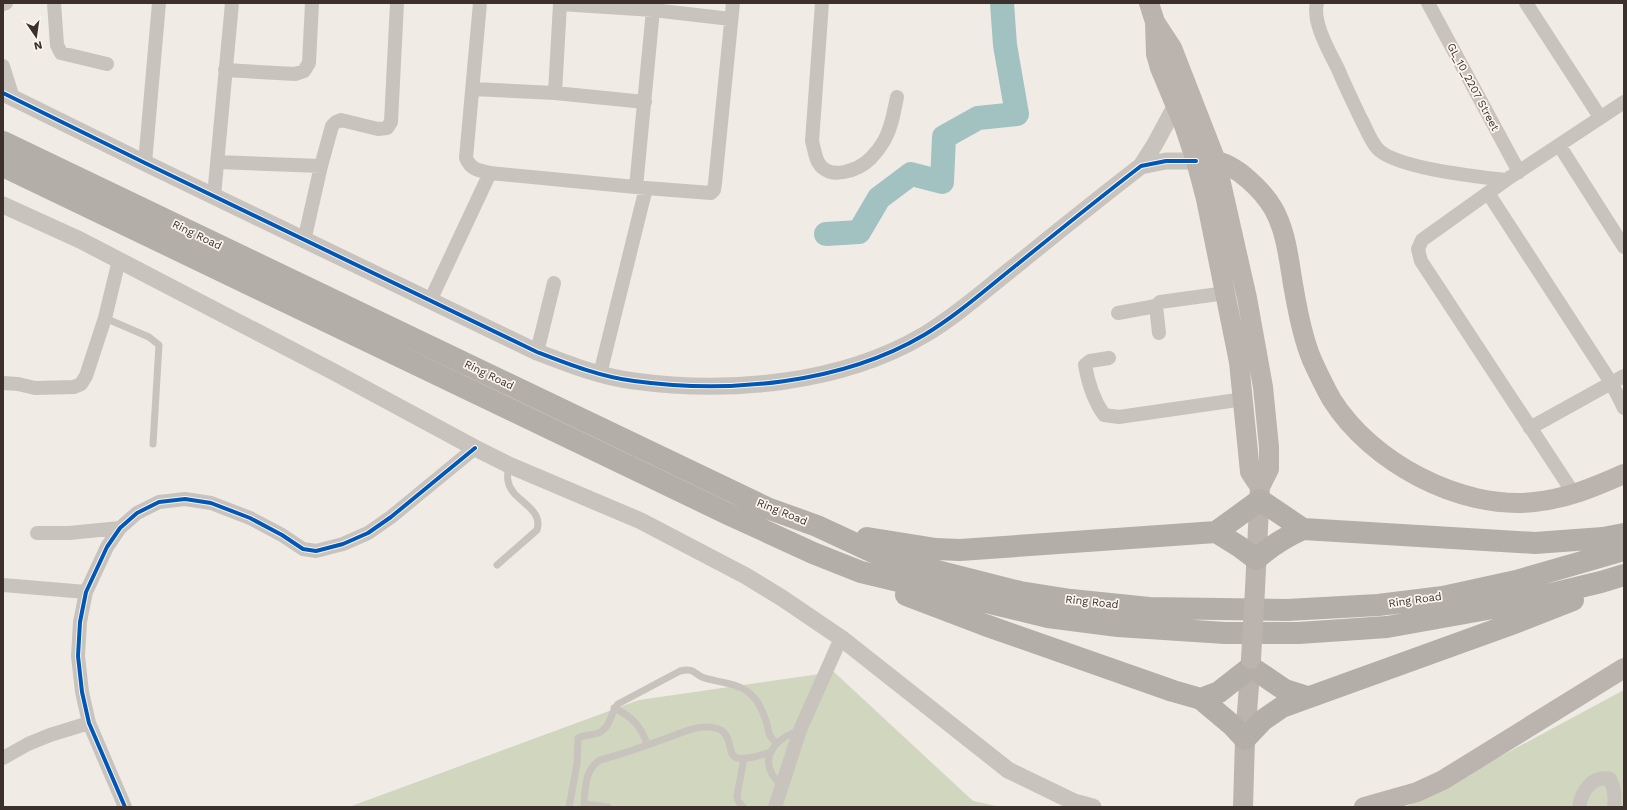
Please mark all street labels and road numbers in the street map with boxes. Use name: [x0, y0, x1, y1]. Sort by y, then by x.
street label: GL_10_2207 Street: [1444, 41, 1502, 134]
street label: Ring Road: [170, 217, 224, 253]
street label: Ring Road: [462, 357, 516, 393]
street label: Ring Road: [755, 496, 809, 528]
street label: Ring Road: [1388, 590, 1442, 610]
street label: Ring Road: [1065, 593, 1119, 611]

